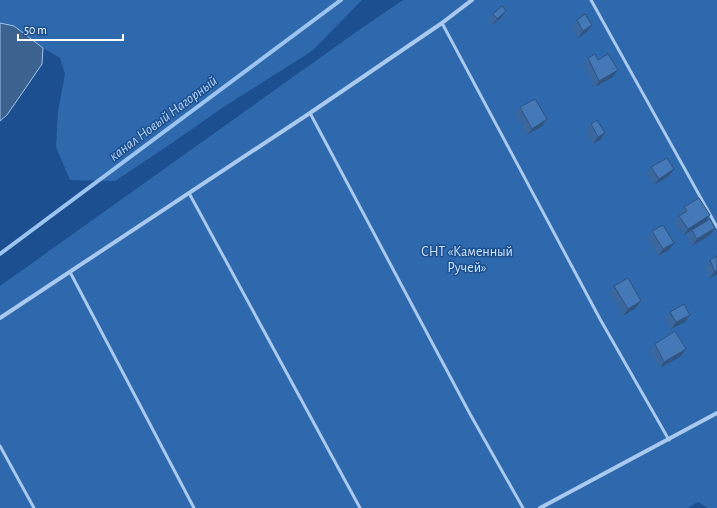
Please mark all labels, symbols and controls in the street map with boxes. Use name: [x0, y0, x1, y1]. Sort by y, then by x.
scale bar: [18, 16, 123, 42]
text: 50 m: [24, 24, 47, 36]
water label: канал Новый Нагорный: [106, 73, 220, 164]
park label: СНТ «Каменный Ручей»: [421, 245, 513, 275]

